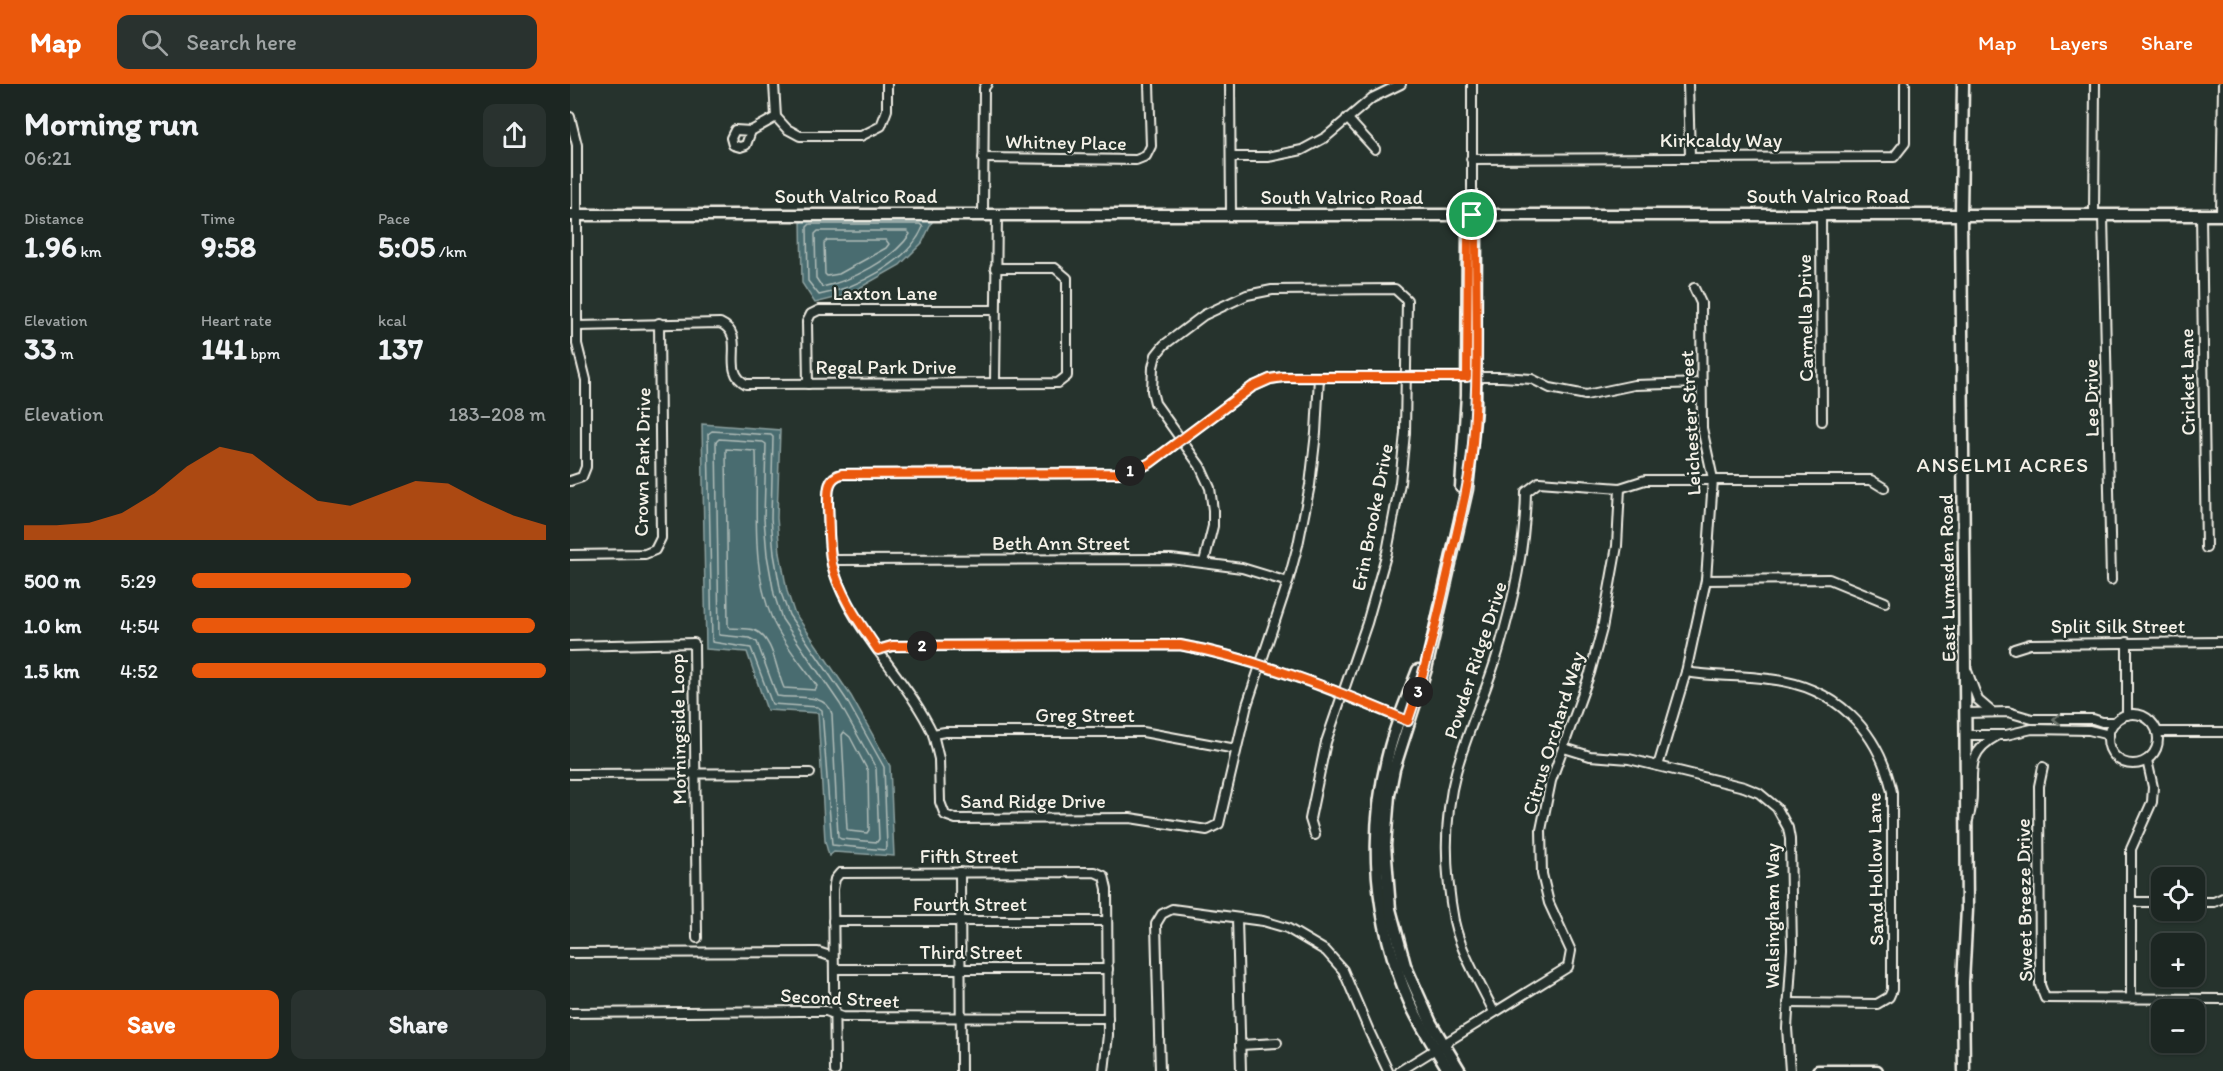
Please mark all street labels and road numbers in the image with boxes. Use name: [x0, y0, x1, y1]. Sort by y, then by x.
street label: Kirkcaldy Way: [1660, 128, 1783, 152]
street label: Whitney Place: [1005, 129, 1127, 155]
street label: South Valrico Road: [775, 184, 938, 208]
street label: South Valrico Road: [1747, 184, 1910, 208]
street label: South Valrico Road: [1261, 185, 1424, 209]
street label: Carmella Drive: [1792, 254, 1818, 382]
street label: Laxton Lane: [832, 281, 938, 305]
street label: Cricket Lane: [2174, 328, 2200, 436]
street label: Leichester Street: [1674, 349, 1706, 496]
street label: Regal Park Drive: [816, 355, 956, 379]
street label: Lee Drive: [2078, 359, 2104, 437]
street label: Crown Park Drive: [629, 387, 655, 537]
street label: Erin Brooke Drive: [1346, 441, 1398, 593]
street label: East Lumsden Road: [1934, 494, 1960, 662]
street label: Beth Ann Street: [992, 531, 1130, 555]
street label: Powder Ridge Drive: [1438, 578, 1512, 742]
street label: Split Silk Street: [2051, 614, 2186, 638]
street label: Citrus Orchard Way: [1517, 648, 1589, 818]
street label: Morningside Loop: [665, 653, 691, 805]
street label: Greg Street: [1035, 703, 1135, 727]
street label: Sand Ridge Drive: [960, 789, 1106, 813]
street label: Sand Hollow Lane: [1862, 792, 1888, 946]
street label: Sweet Breeze Drive: [2011, 818, 2037, 982]
street label: Walsingham Way: [1760, 842, 1784, 989]
street label: Fifth Street: [920, 844, 1018, 868]
street label: Fourth Street: [913, 892, 1027, 916]
street label: Third Street: [920, 940, 1022, 964]
street label: Second Street: [780, 983, 900, 1013]

